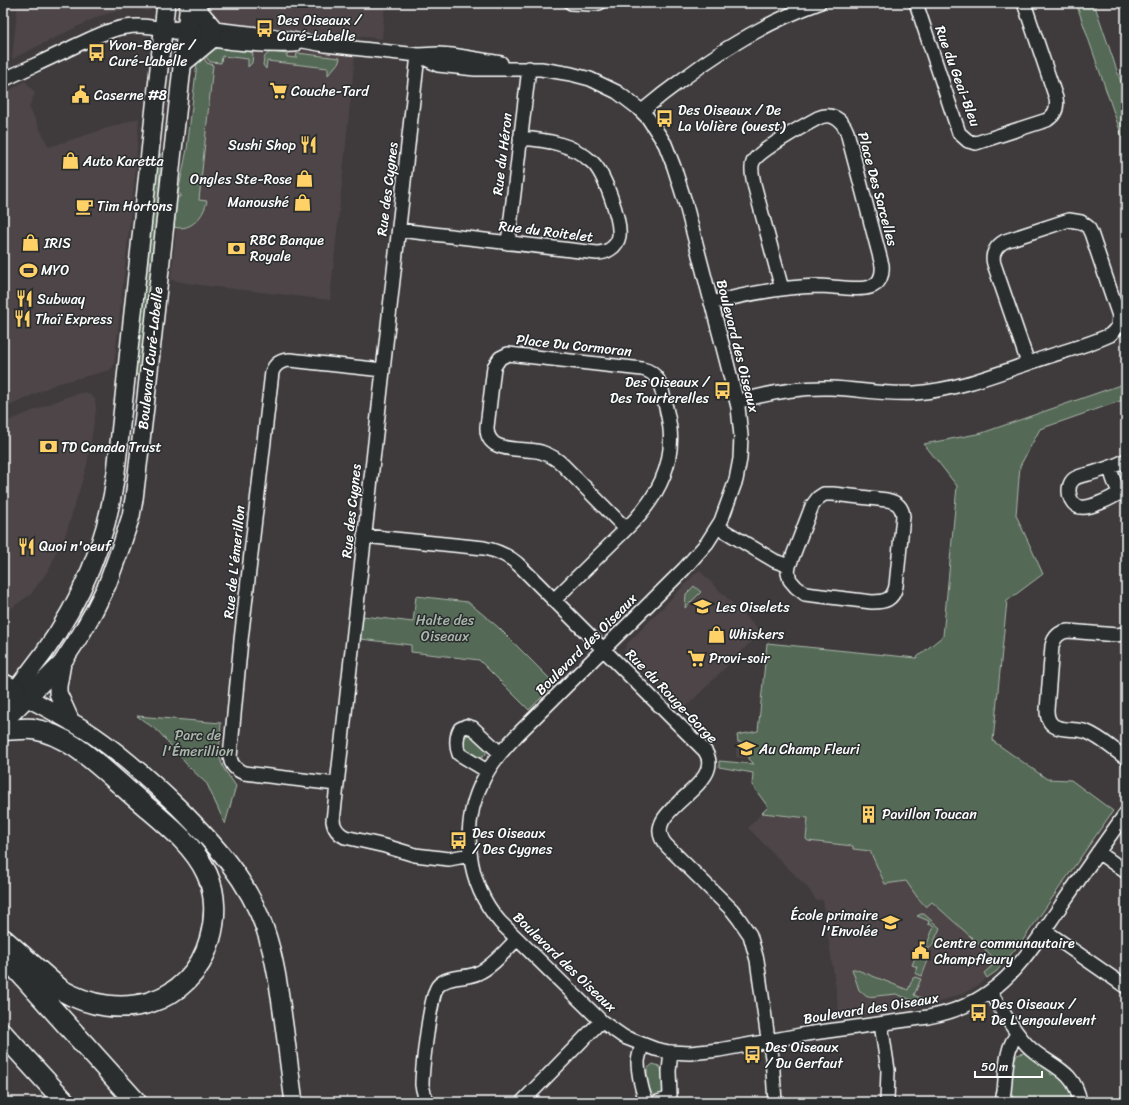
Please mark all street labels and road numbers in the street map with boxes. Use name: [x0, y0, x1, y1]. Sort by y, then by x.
street label: Rue du Geai-Bleu: [928, 22, 988, 131]
street label: Rue du Héron: [485, 111, 520, 197]
street label: Place Des Sarcelles: [850, 129, 905, 250]
street label: Rue des Cygnes: [369, 140, 406, 237]
street label: Rue du Roitelet: [497, 213, 595, 250]
street label: Boulevard des Oiseaux: [709, 277, 766, 416]
street label: Boulevard Curé-Labelle: [131, 285, 170, 431]
street label: Place Du Cormoran: [515, 327, 634, 364]
street label: Rue des Cygnes: [334, 462, 369, 559]
street label: Rue de L'émerillon: [216, 504, 253, 620]
street label: Boulevard des Oiseaux: [529, 587, 644, 702]
street label: Rue du Rouge-Gorge: [619, 643, 724, 750]
street label: Boulevard des Oiseaux: [507, 906, 623, 1019]
street label: Boulevard des Oiseaux: [802, 985, 941, 1032]

